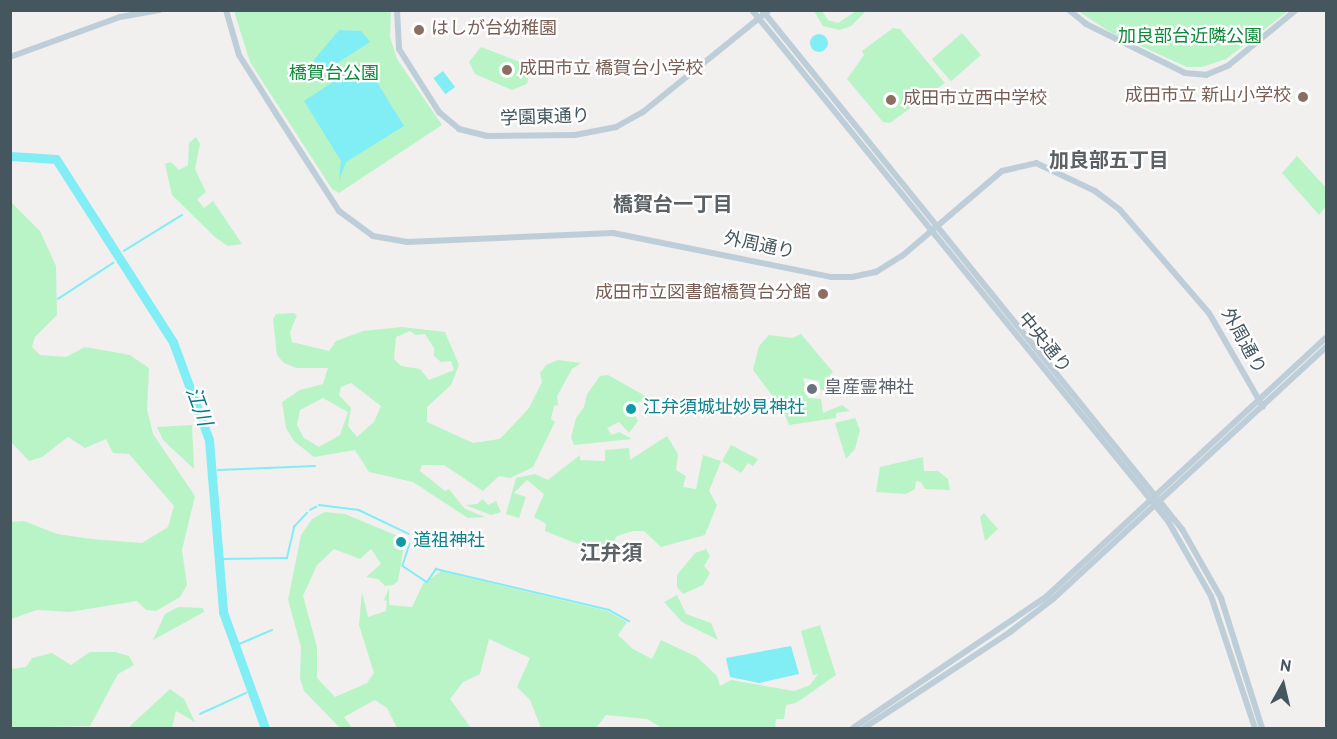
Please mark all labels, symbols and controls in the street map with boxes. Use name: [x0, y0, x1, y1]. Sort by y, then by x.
place label: はしが台幼稚園: [431, 19, 557, 41]
marker: はしが台幼稚園: [412, 23, 426, 37]
park label: 加良部台近隣公園: [1118, 27, 1262, 49]
place label: 成田市立 橋賀台小学校: [519, 59, 703, 81]
marker: 成田市立 橋賀台小学校: [500, 63, 514, 77]
park label: 橋賀台公園: [289, 64, 379, 86]
place label: 成田市立 新山小学校: [1125, 86, 1291, 108]
place label: 成田市立西中学校: [903, 89, 1047, 111]
marker: 成田市立 新山小学校: [1296, 90, 1310, 104]
marker: 成田市立西中学校: [884, 93, 898, 107]
street label: 学園東通り: [500, 107, 590, 131]
district label: 加良部五丁目: [1049, 150, 1169, 174]
district label: 橋賀台一丁目: [613, 194, 733, 218]
street label: 外周通り: [722, 229, 796, 265]
place label: 成田市立図書館橋賀台分館: [595, 283, 811, 305]
marker: 成田市立図書館橋賀台分館: [816, 287, 830, 301]
street label: 外周通り: [1215, 305, 1269, 379]
street label: 中央通り: [1012, 309, 1074, 379]
place label: 皇産霊神社: [824, 378, 914, 400]
marker: 皇産霊神社: [805, 382, 819, 396]
water label: 江川: [179, 384, 215, 430]
place label: 江弁須城址妙見神社: [643, 398, 805, 420]
marker: 江弁須城址妙見神社: [624, 402, 638, 416]
place label: 道祖神社: [413, 531, 485, 553]
marker: 道祖神社: [394, 535, 408, 549]
district label: 江弁須: [580, 542, 642, 568]
north arrow: [1253, 655, 1313, 715]
text: N: [1278, 656, 1293, 678]

